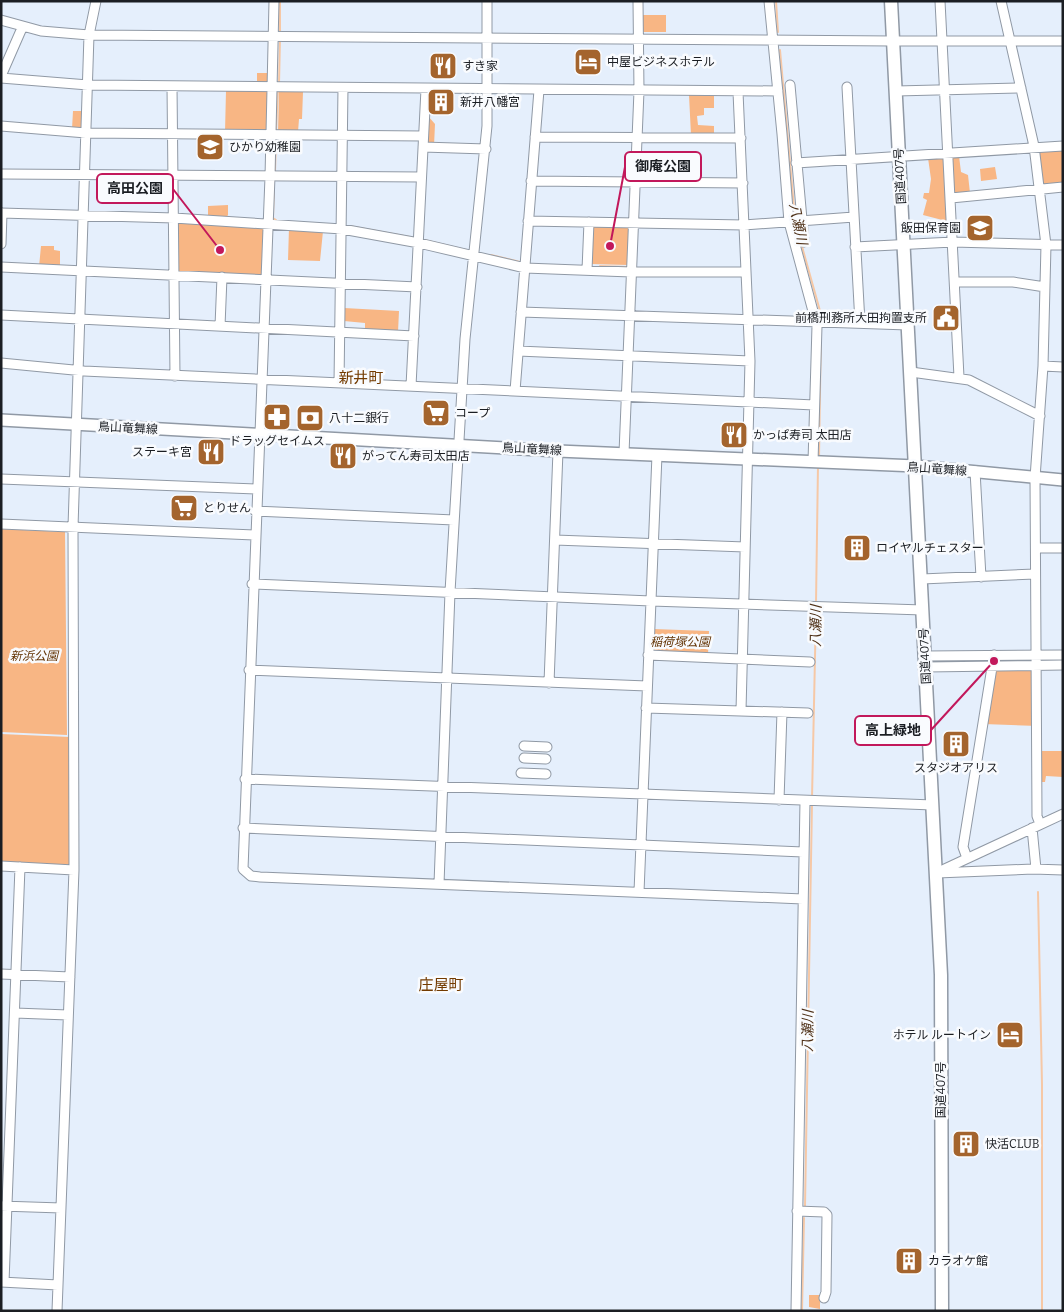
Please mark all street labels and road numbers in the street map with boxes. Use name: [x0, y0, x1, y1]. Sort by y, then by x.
street label: 国道407号: [892, 147, 908, 205]
street label: 鳥山竜舞線: [98, 419, 158, 437]
street label: 鳥山竜舞線: [502, 440, 562, 458]
street label: 鳥山竜舞線: [907, 460, 967, 478]
street label: 国道407号: [917, 627, 933, 685]
street label: 国道407号: [934, 1062, 948, 1118]

